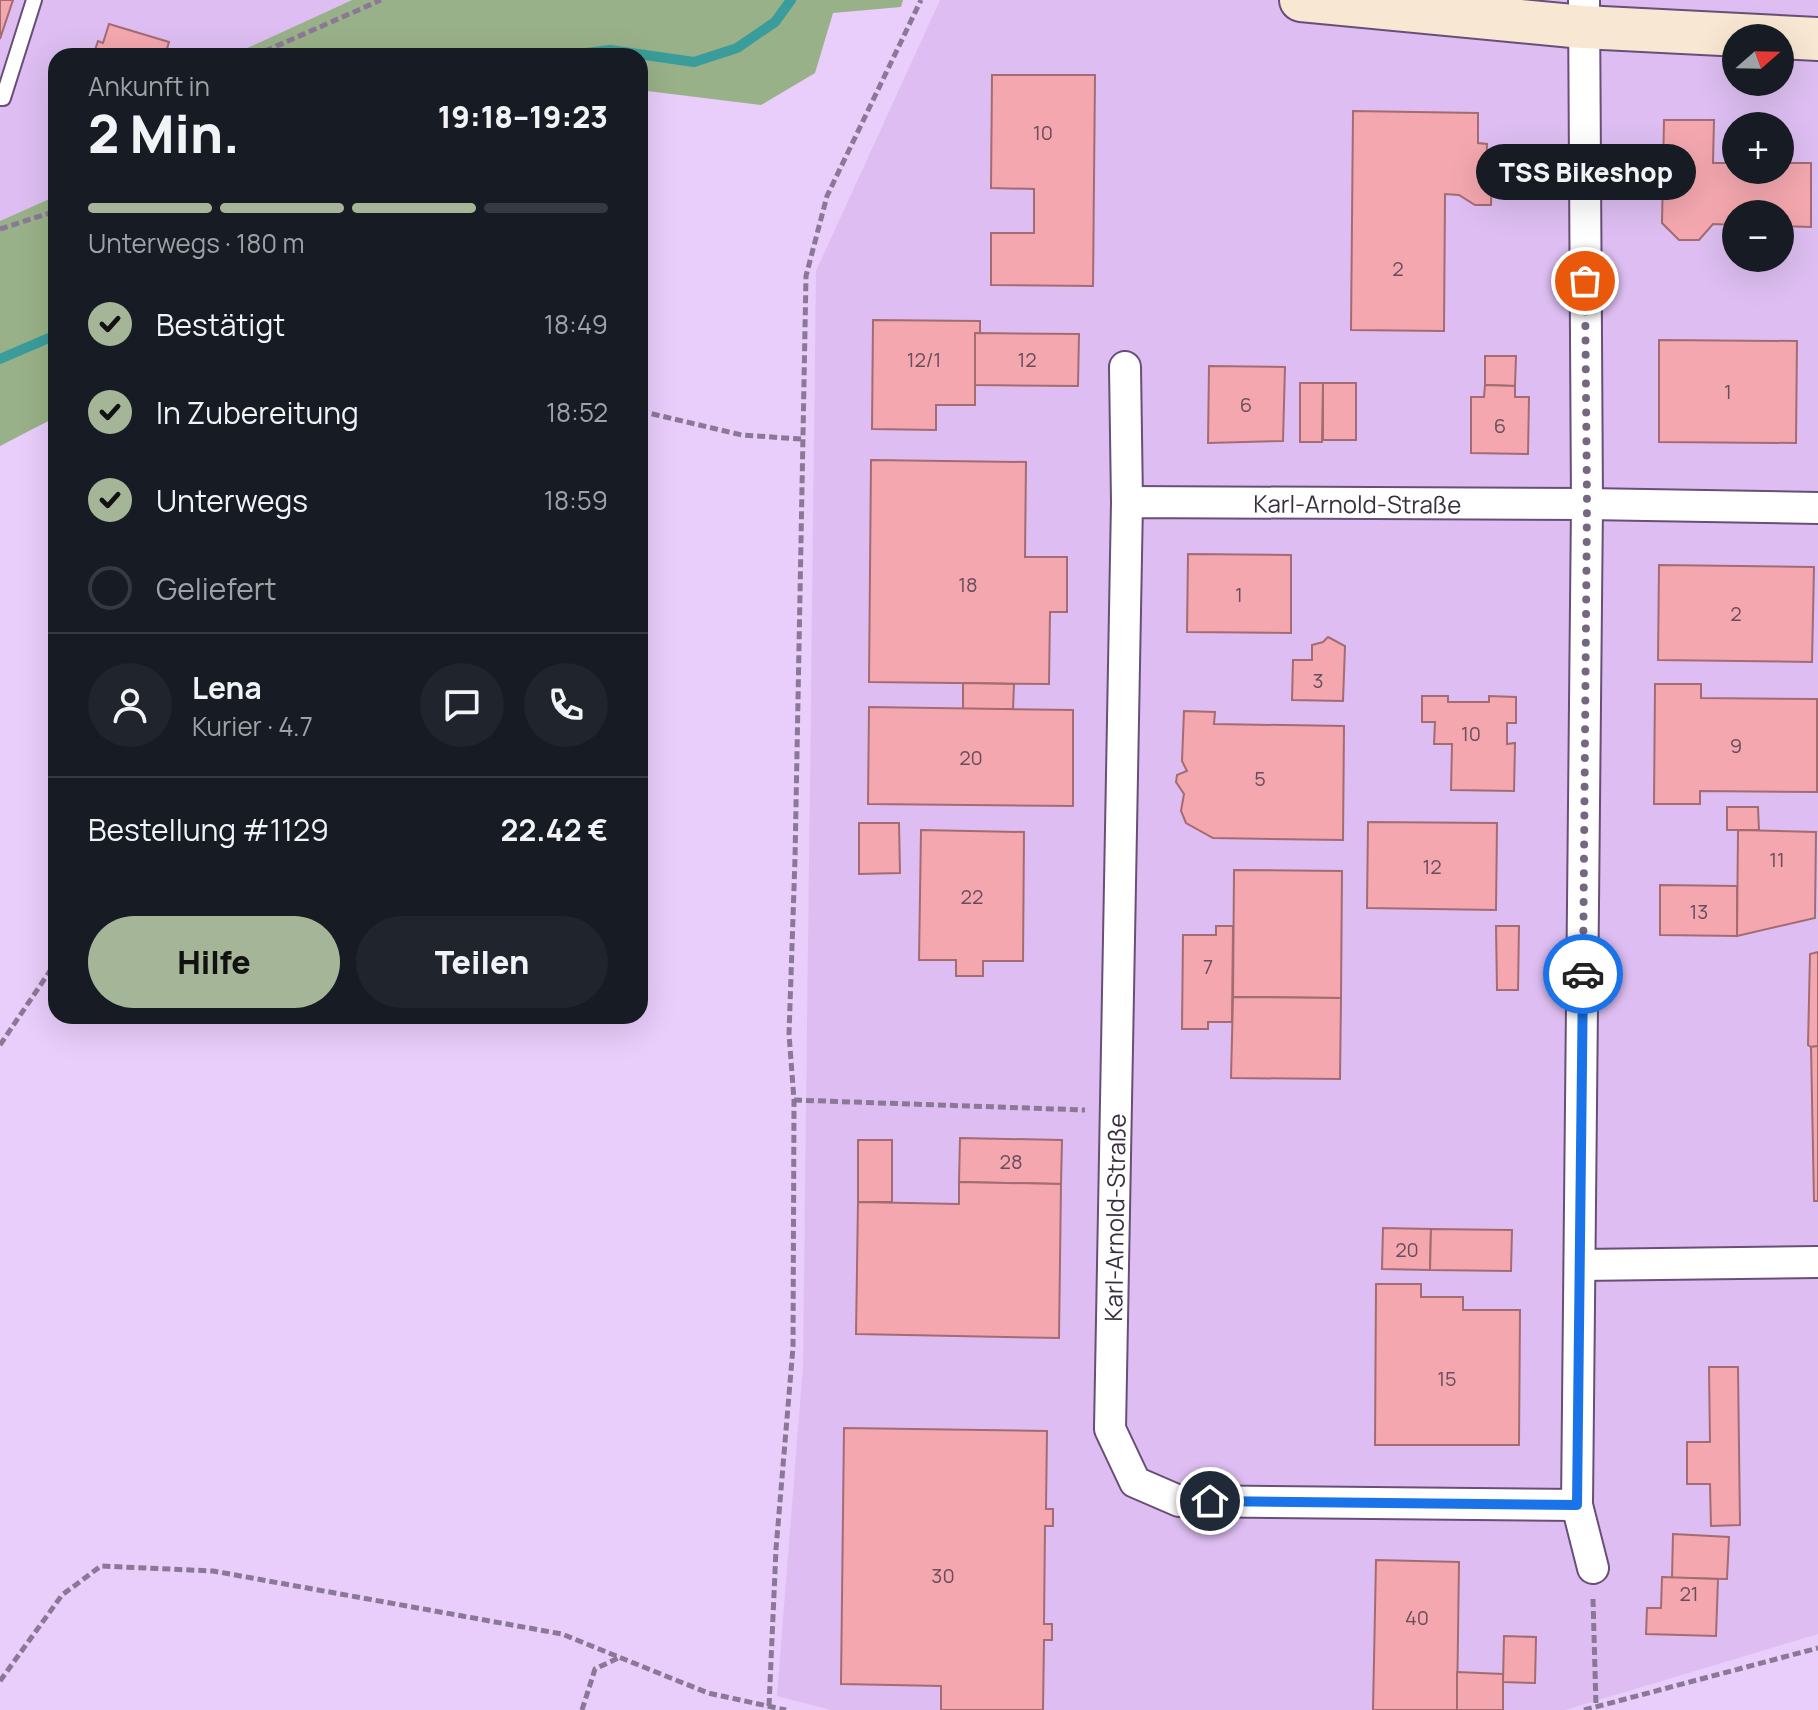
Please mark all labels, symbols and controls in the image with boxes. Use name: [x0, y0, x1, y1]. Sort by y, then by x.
north arrow: [1722, 24, 1794, 96]
map controls: [1722, 24, 1794, 272]
text: Ankunft in: [88, 68, 210, 104]
text: 19:18–19:23: [438, 96, 608, 137]
text: 2 Min.: [88, 98, 240, 169]
button: +: [1722, 112, 1794, 184]
house number: 10: [1033, 119, 1053, 146]
callout: TSS Bikeshop: [1475, 145, 1695, 201]
text: TSS Bikeshop: [1499, 154, 1673, 190]
button: −: [1722, 200, 1794, 272]
text: Unterwegs · 180 m: [88, 225, 304, 261]
pin: [1551, 247, 1619, 315]
house number: 2: [1392, 255, 1404, 282]
icon: bag: [1563, 259, 1607, 303]
icon: check: [88, 302, 132, 346]
text: Bestätigt: [156, 304, 285, 345]
text: 18:49: [544, 306, 608, 342]
house number: 12/1: [907, 346, 941, 373]
house number: 12: [1017, 346, 1037, 373]
house number: 1: [1724, 378, 1732, 405]
icon: check: [88, 390, 132, 434]
house number: 6: [1240, 391, 1252, 418]
text: In Zubereitung: [156, 392, 359, 433]
text: 18:52: [546, 394, 608, 430]
house number: 6: [1494, 412, 1506, 439]
icon: check: [88, 478, 132, 522]
text: Unterwegs: [156, 480, 308, 521]
text: 18:59: [544, 482, 608, 518]
street label: Karl-Arnold-Straße: [1253, 486, 1461, 520]
text: Geliefert: [156, 568, 277, 609]
house number: 18: [958, 571, 978, 598]
house number: 1: [1235, 581, 1243, 608]
house number: 2: [1730, 600, 1742, 627]
button: person: [88, 663, 172, 747]
button: chat: [420, 663, 504, 747]
button: phone: [524, 663, 608, 747]
text: Lena: [192, 667, 262, 708]
house number: 3: [1312, 667, 1324, 694]
text: Kurier · 4.7: [192, 708, 313, 744]
house number: 10: [1461, 720, 1481, 747]
house number: 9: [1730, 732, 1742, 759]
house number: 20: [959, 744, 983, 771]
house number: 5: [1254, 765, 1266, 792]
text: Bestellung #1129: [88, 809, 329, 850]
text: 22.42 €: [501, 809, 608, 850]
house number: 11: [1769, 846, 1785, 873]
house number: 12: [1422, 853, 1442, 880]
house number: 22: [961, 883, 983, 910]
house number: 13: [1690, 898, 1708, 925]
button: Hilfe: [88, 916, 340, 1008]
button: Teilen: [356, 916, 608, 1008]
courier: [1543, 934, 1623, 1014]
icon: car: [1561, 952, 1605, 996]
house number: 7: [1203, 953, 1213, 980]
street label: Karl-Arnold-Straße: [1095, 1113, 1132, 1322]
house number: 28: [999, 1148, 1023, 1175]
house number: 20: [1395, 1236, 1419, 1263]
house number: 15: [1437, 1365, 1457, 1392]
pin: [1176, 1467, 1244, 1535]
icon: home: [1188, 1479, 1232, 1523]
house number: 30: [931, 1562, 955, 1589]
house number: 21: [1679, 1580, 1699, 1607]
house number: 40: [1405, 1604, 1429, 1631]

